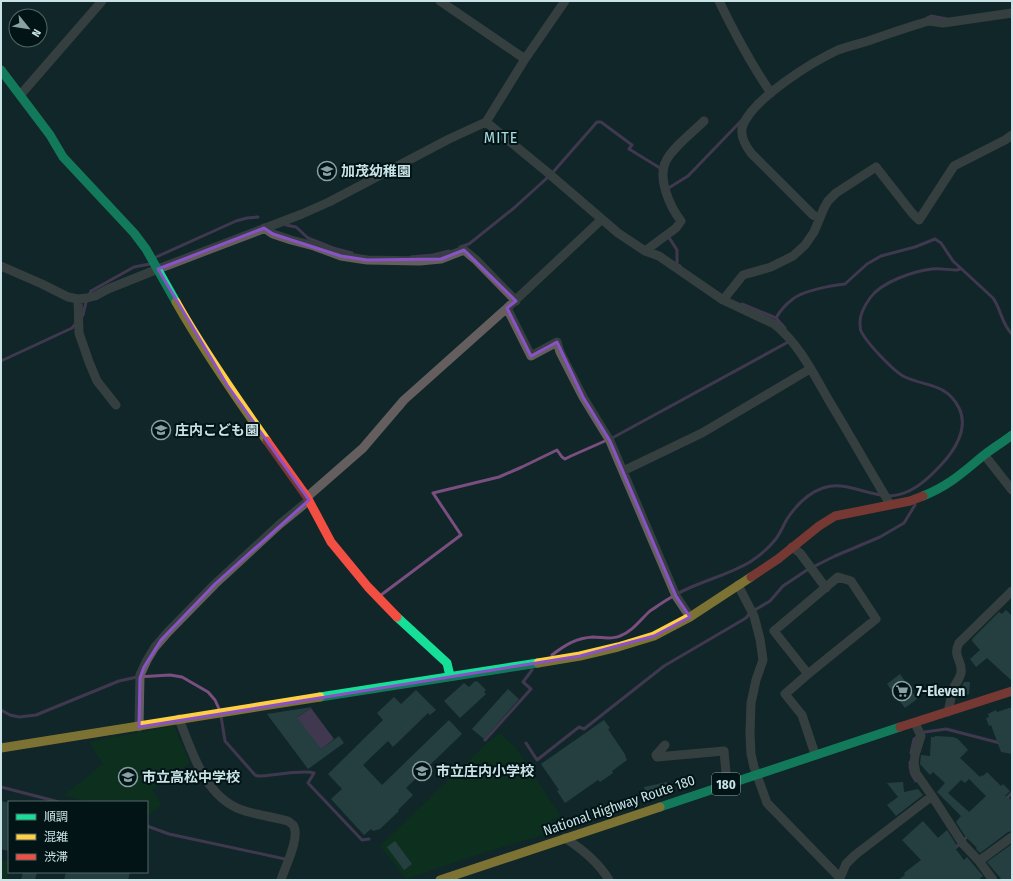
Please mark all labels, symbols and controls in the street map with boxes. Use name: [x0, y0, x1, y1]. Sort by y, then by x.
north arrow: [8, 8, 48, 48]
text: N: [29, 27, 44, 39]
district label: MITE: [484, 128, 518, 147]
school or university icon: 加茂幼稚園: [316, 160, 338, 182]
place label: 加茂幼稚園: [341, 163, 411, 180]
school or university icon: 庄内こども園: [150, 419, 172, 441]
place label: 庄内こども園: [175, 422, 259, 439]
supermarket icon: 7-Eleven: [891, 680, 913, 702]
place label: 7-Eleven: [916, 683, 965, 700]
school or university icon: 市立庄内小学校: [411, 760, 433, 782]
place label: 市立庄内小学校: [436, 763, 534, 780]
school or university icon: 市立高松中学校: [117, 766, 139, 788]
place label: 市立高松中学校: [142, 769, 240, 786]
street label: National Highway Route 180: [541, 771, 697, 839]
road number: 180: [712, 773, 740, 795]
legend: [8, 801, 148, 873]
text: 順調: [44, 810, 68, 824]
text: 混雑: [44, 830, 68, 844]
text: 渋滞: [44, 850, 68, 864]

